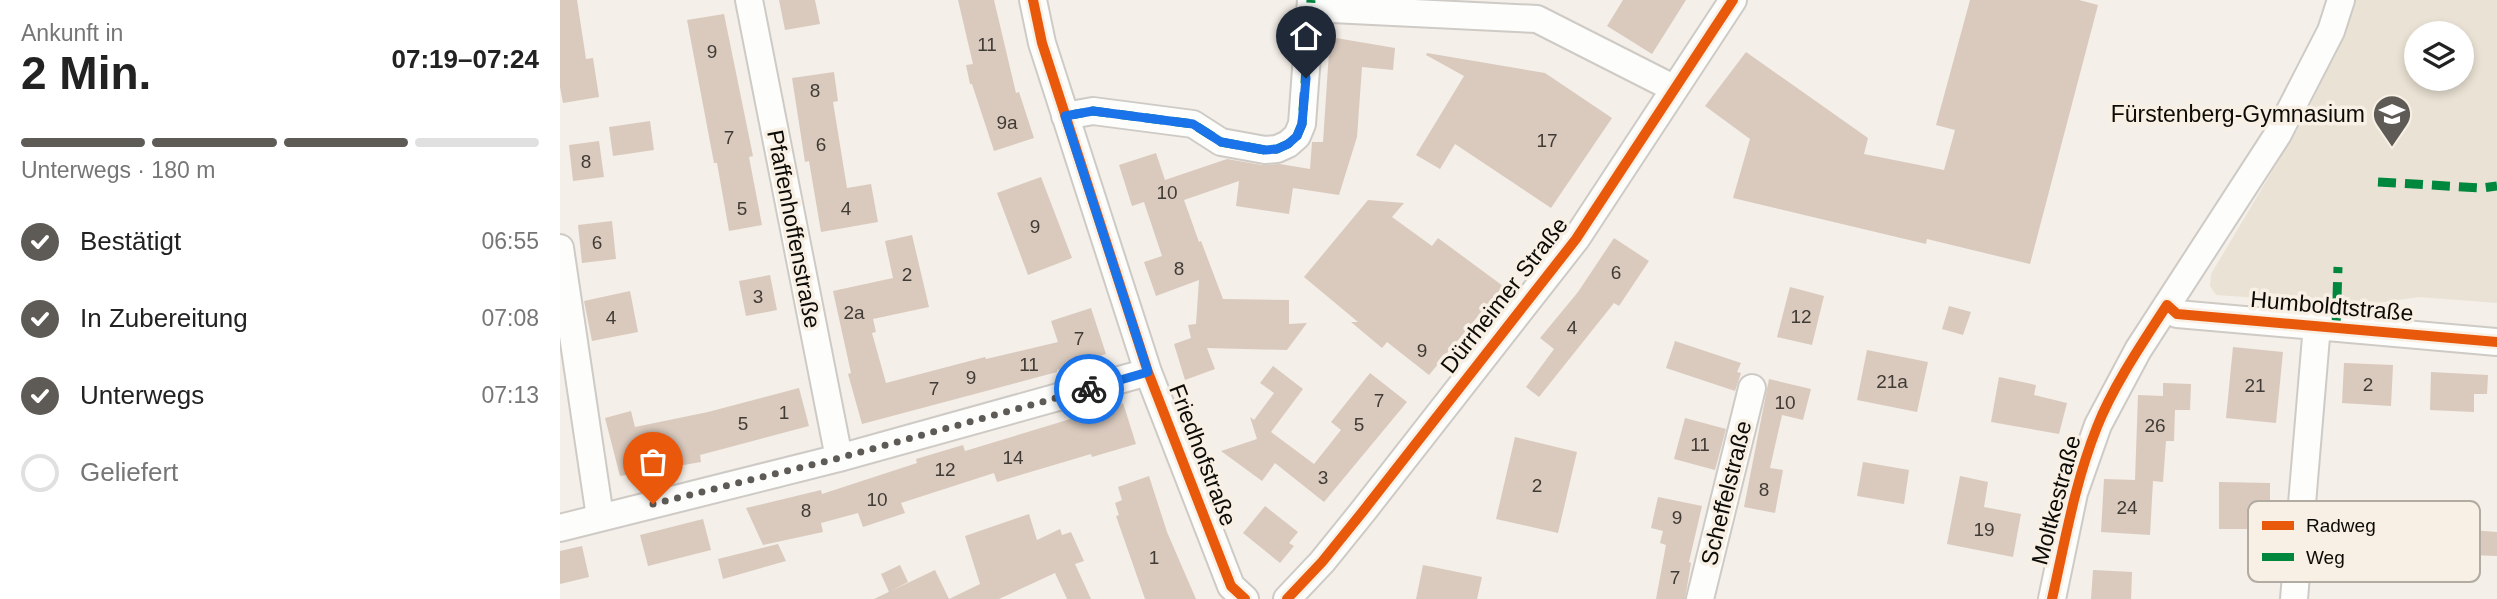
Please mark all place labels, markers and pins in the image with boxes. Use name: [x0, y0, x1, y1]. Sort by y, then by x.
pin: [1276, 6, 1336, 78]
school or university icon: Fürstenberg-Gymnasium: [2371, 93, 2413, 148]
place label: Fürstenberg-Gymnasium: [2111, 101, 2365, 127]
pin: [623, 432, 683, 504]

